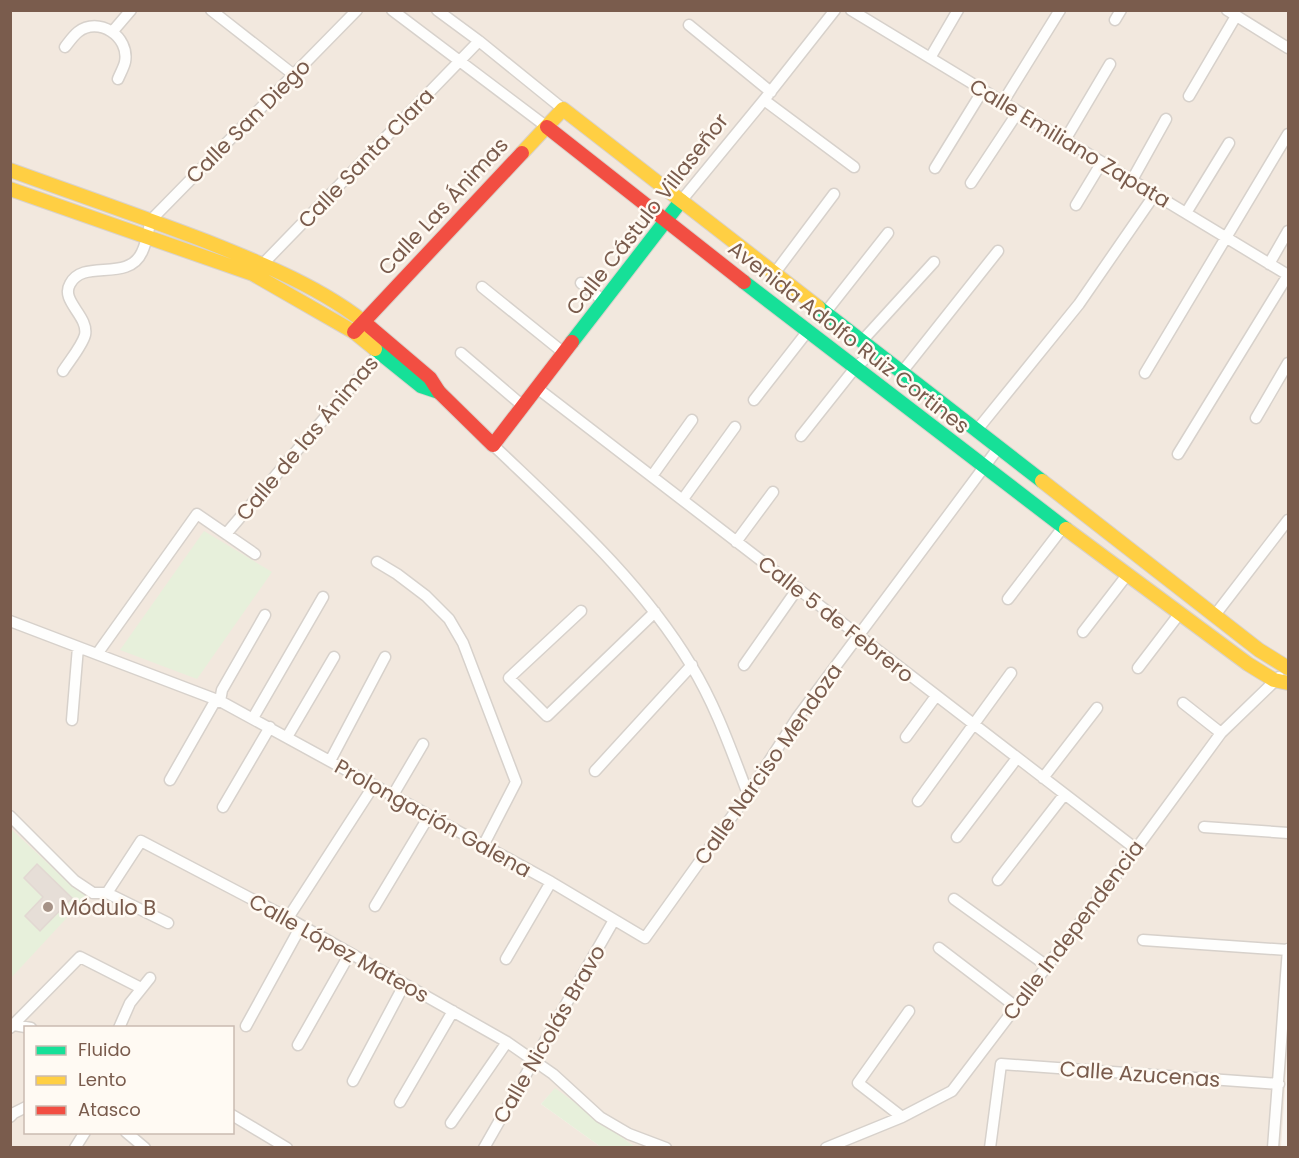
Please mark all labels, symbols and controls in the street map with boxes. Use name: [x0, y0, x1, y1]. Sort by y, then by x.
street label: Calle San Diego: [179, 52, 317, 190]
street label: Calle Emiliano Zapata: [964, 71, 1176, 215]
street label: Calle Santa Clara: [292, 82, 440, 234]
street label: Calle Cástulo Villaseñor: [559, 107, 735, 321]
street label: Calle Las Ánimas: [371, 131, 515, 281]
street label: Avenida Adolfo Ruiz Cortines: [722, 234, 976, 440]
street label: Calle de las Ánimas: [229, 349, 385, 527]
street label: Calle 5 de Febrero: [752, 549, 920, 689]
street label: Calle Narciso Mendoza: [687, 657, 849, 871]
street label: Prolongación Galena: [329, 752, 537, 884]
street label: Calle Independencia: [996, 834, 1150, 1026]
street label: Calle López Mateos: [244, 886, 434, 1010]
place label: Módulo B: [60, 893, 156, 922]
marker: Módulo B: [41, 900, 55, 914]
street label: Calle Nicolás Bravo: [486, 939, 612, 1129]
legend: [24, 1026, 234, 1134]
text: Fluido: [78, 1037, 131, 1062]
street label: Calle Azucenas: [1059, 1054, 1221, 1094]
text: Lento: [78, 1067, 127, 1092]
text: Atasco: [78, 1097, 141, 1122]

